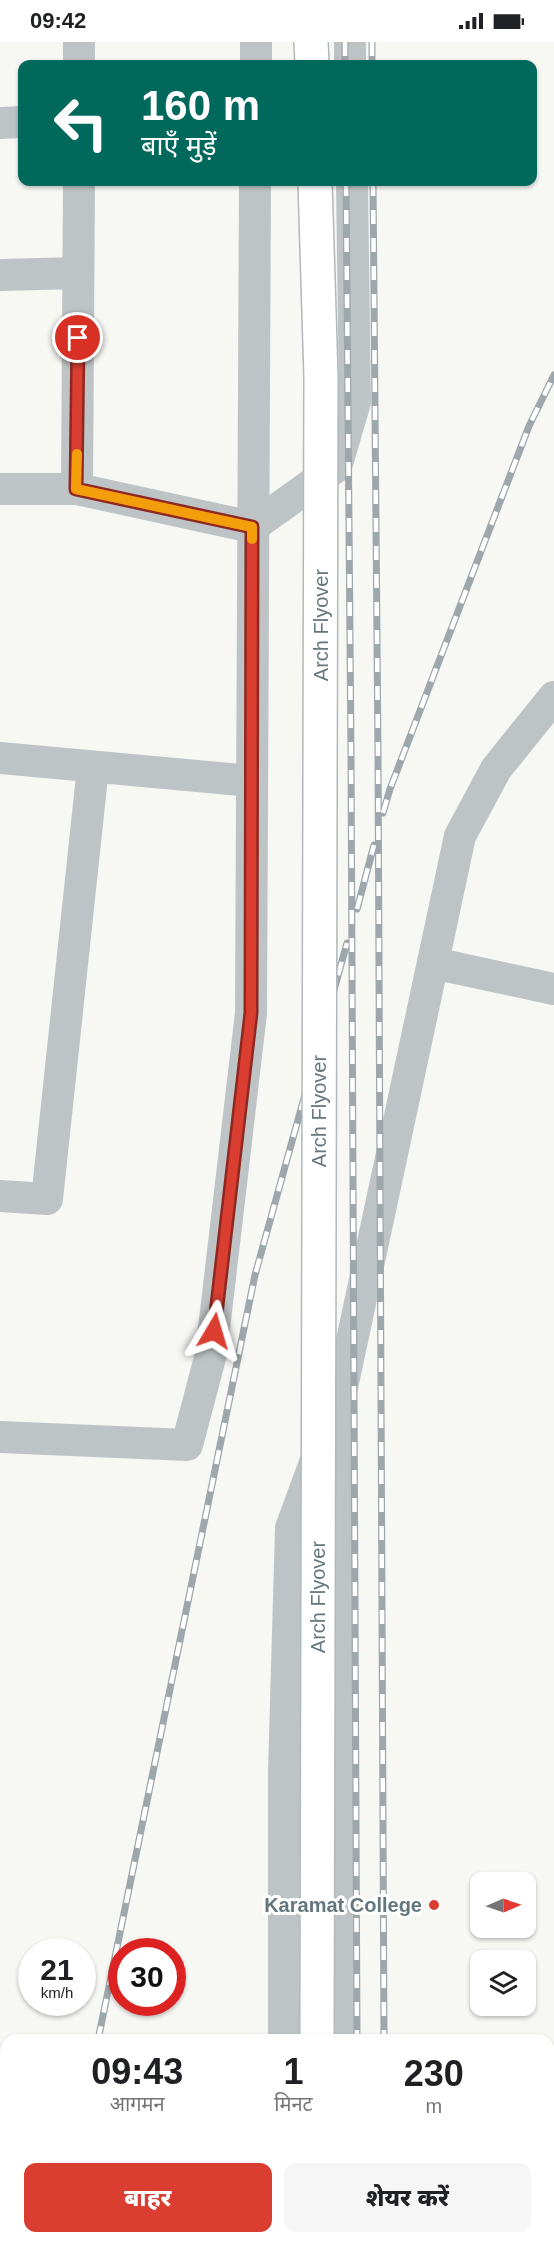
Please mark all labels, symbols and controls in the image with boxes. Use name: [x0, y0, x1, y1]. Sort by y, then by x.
text: 09:42: [30, 8, 86, 33]
text: 160 m: [141, 82, 260, 129]
icon: left: [42, 84, 120, 162]
text: बाएँ मुड़ें: [141, 131, 216, 161]
pin: [52, 312, 103, 363]
icon: arrive: [61, 321, 94, 354]
street label: Arch Flyover: [310, 569, 332, 681]
street label: Arch Flyover: [308, 1055, 330, 1167]
position arrow: [182, 1299, 246, 1363]
street label: Arch Flyover: [307, 1541, 329, 1653]
north arrow: [470, 1872, 536, 1938]
map controls: [470, 1872, 536, 2016]
place label: Karamat College: [264, 1894, 422, 1916]
marker: Karamat College: [427, 1898, 441, 1912]
speed limit sign: 30: [108, 1938, 186, 2016]
button: layers: [470, 1950, 536, 2016]
text: 21: [40, 1953, 74, 1986]
text: km/h: [41, 1984, 73, 2001]
text: 09:43: [91, 2051, 183, 2092]
text: 1: [283, 2051, 304, 2092]
text: 230: [404, 2053, 464, 2094]
text: आगमन: [110, 2093, 165, 2115]
text: मिनट: [274, 2093, 313, 2115]
text: m: [425, 2095, 442, 2117]
button: बाहर: [24, 2163, 272, 2232]
button: शेयर करें: [284, 2163, 531, 2232]

